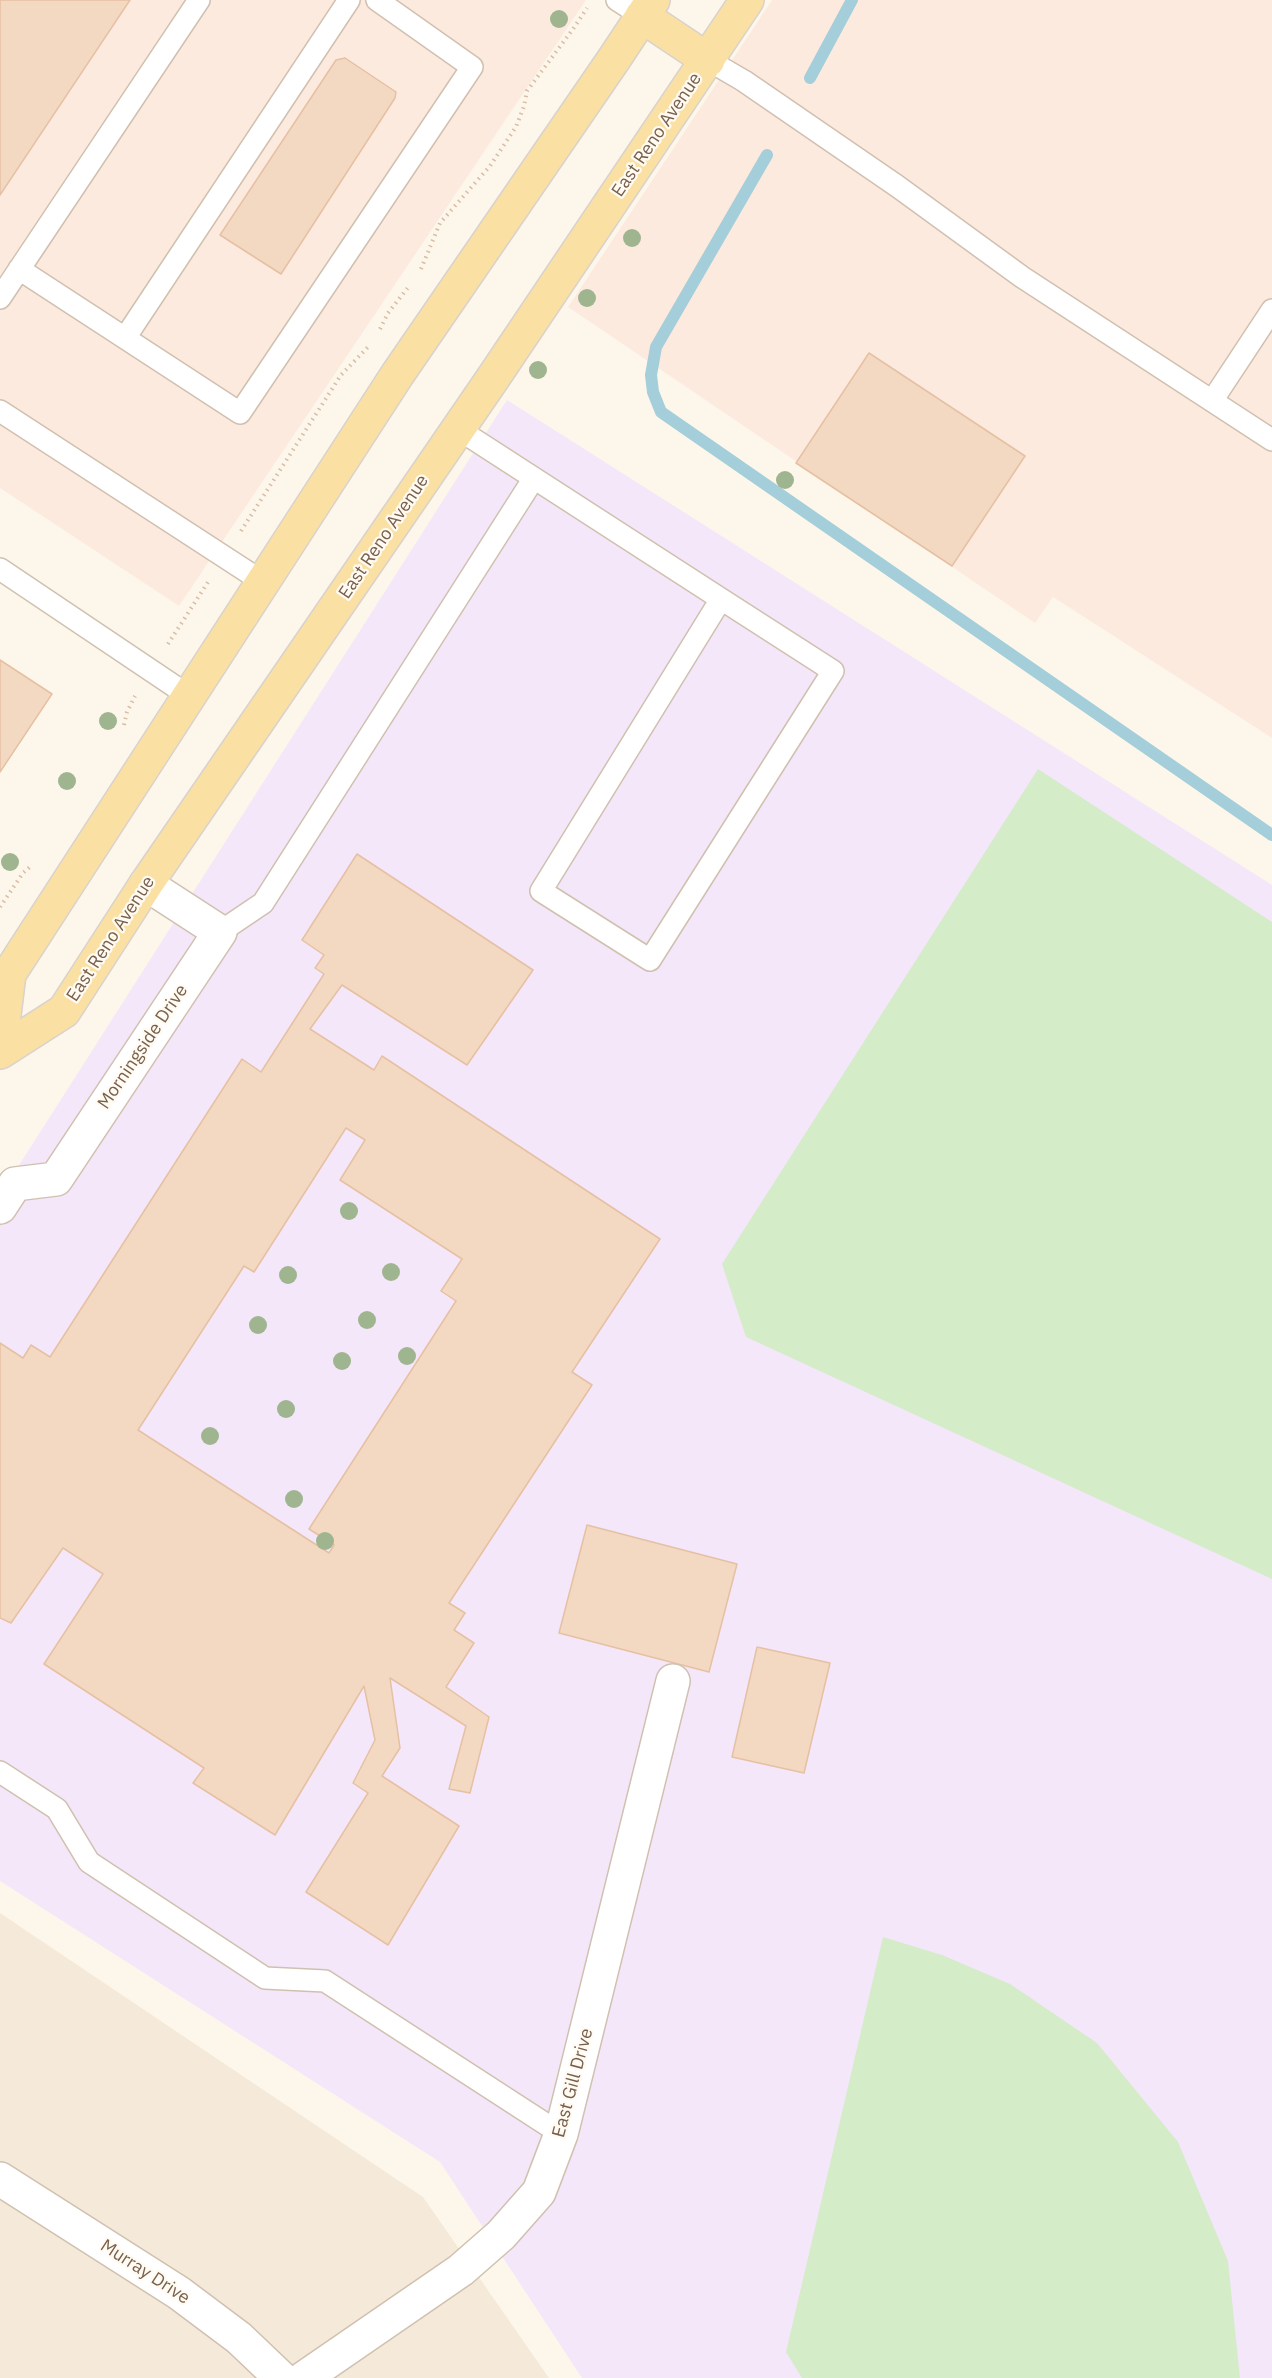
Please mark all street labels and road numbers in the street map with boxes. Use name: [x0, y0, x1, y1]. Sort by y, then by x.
street label: East Reno Avenue: [607, 69, 707, 201]
street label: East Reno Avenue: [334, 471, 434, 603]
street label: East Reno Avenue: [62, 872, 160, 1006]
street label: Morningside Drive: [93, 981, 193, 1113]
street label: East Gill Drive: [548, 2026, 598, 2140]
street label: Murray Drive: [96, 2235, 194, 2309]

